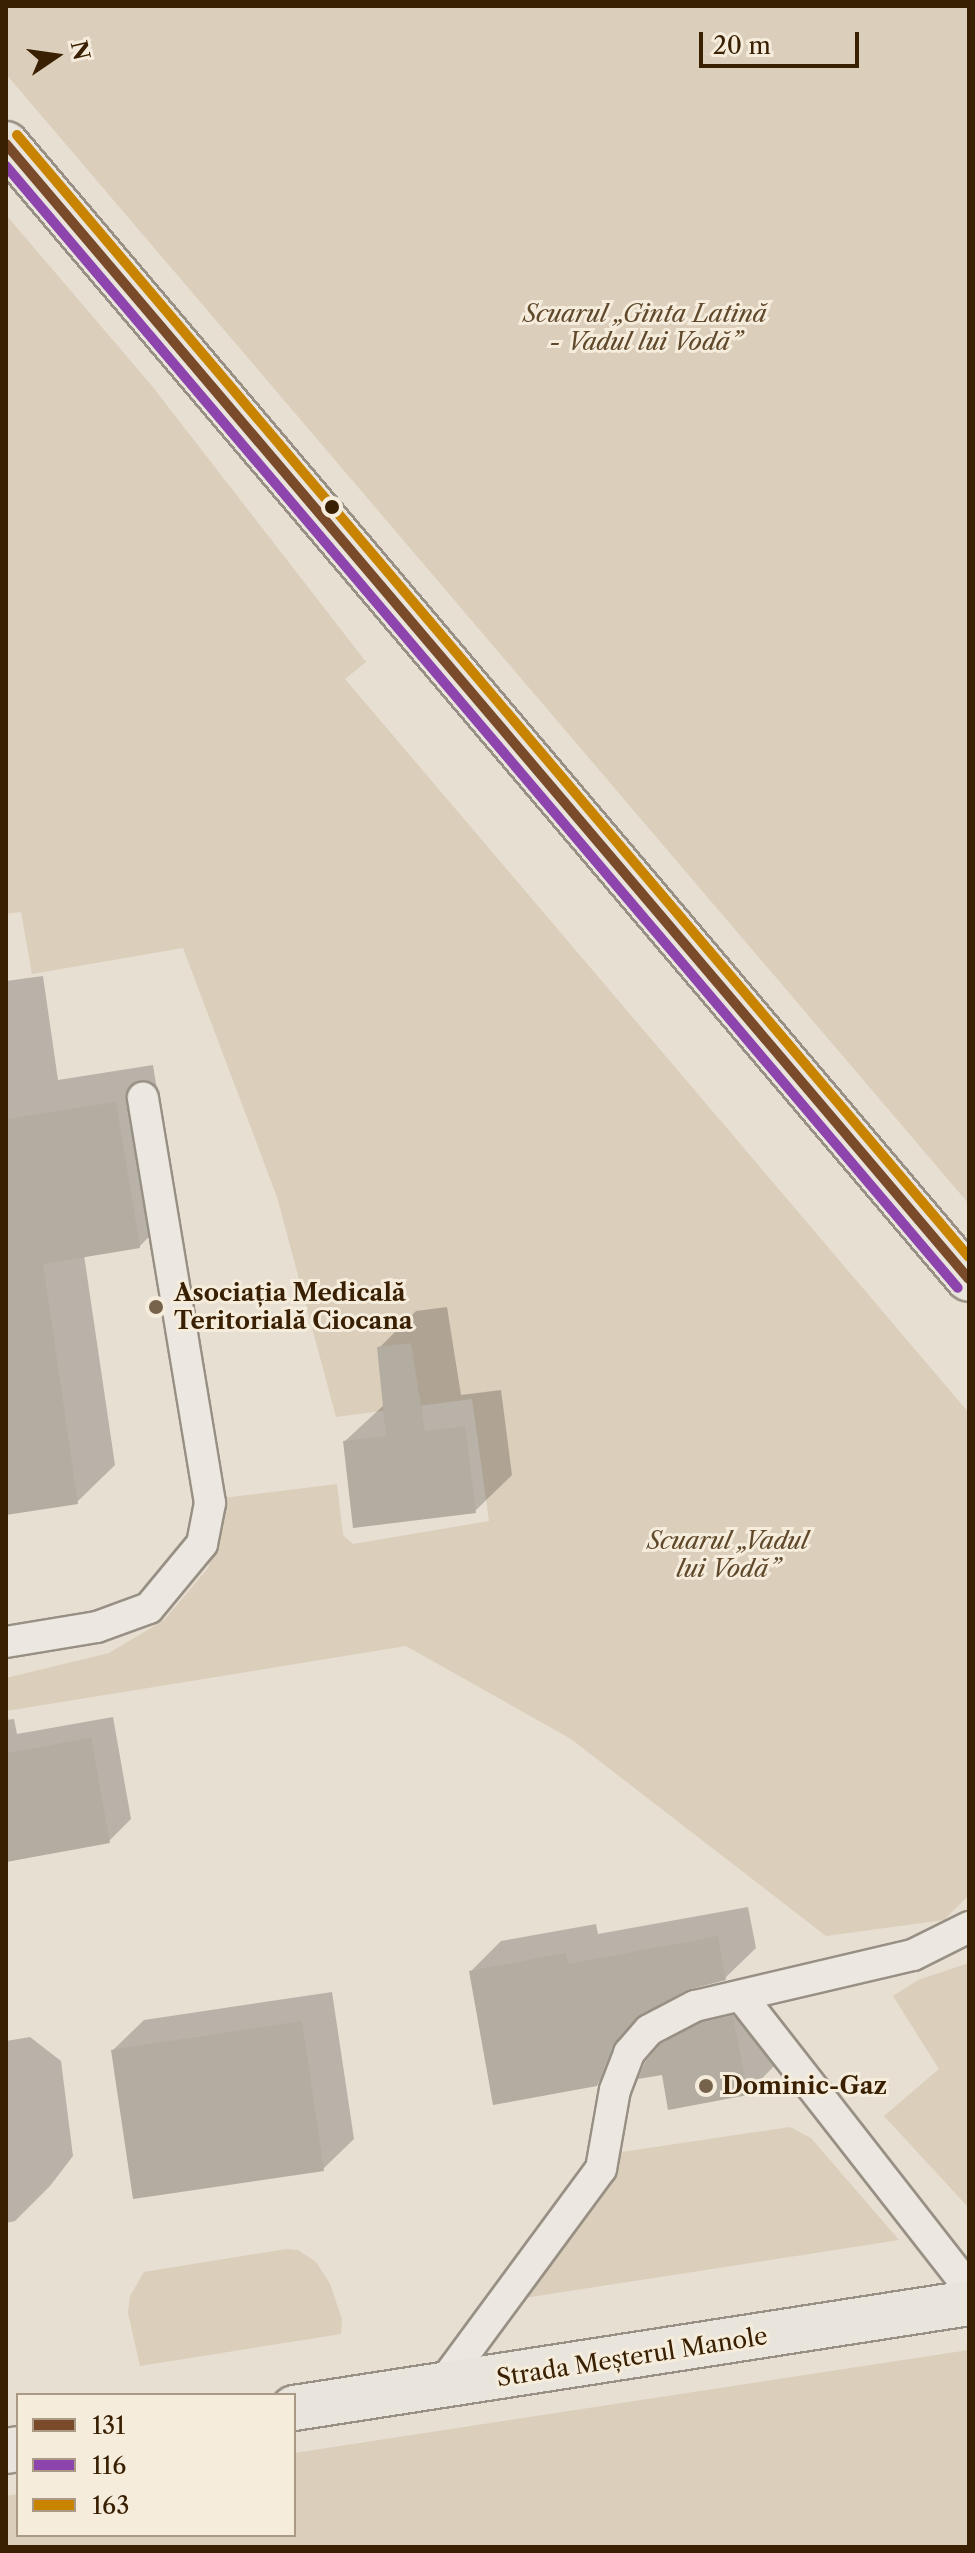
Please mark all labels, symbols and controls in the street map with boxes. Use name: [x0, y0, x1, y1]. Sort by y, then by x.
north arrow: [16, 16, 96, 96]
scale bar: [703, 16, 863, 66]
text: 20 m: [713, 31, 771, 60]
text: N: [65, 38, 95, 63]
park label: Scuarul „Ginta Latină - Vadul lui Vodă”: [523, 300, 767, 356]
unlabelled marker: [324, 499, 340, 515]
place label: Asociația Medicală Teritorială Ciocana: [174, 1279, 413, 1335]
marker: Asociația Medicală Teritorială Ciocana: [145, 1296, 167, 1318]
park label: Scuarul „Vadul lui Vodă”: [647, 1527, 809, 1583]
place label: Dominic-Gaz: [722, 2072, 887, 2100]
marker: Dominic-Gaz: [697, 2077, 715, 2095]
street label: Strada Meșterul Manole: [494, 2321, 770, 2393]
legend: [16, 2393, 296, 2537]
text: 131: [92, 2411, 125, 2440]
text: 116: [92, 2451, 126, 2480]
text: 163: [92, 2491, 129, 2520]

